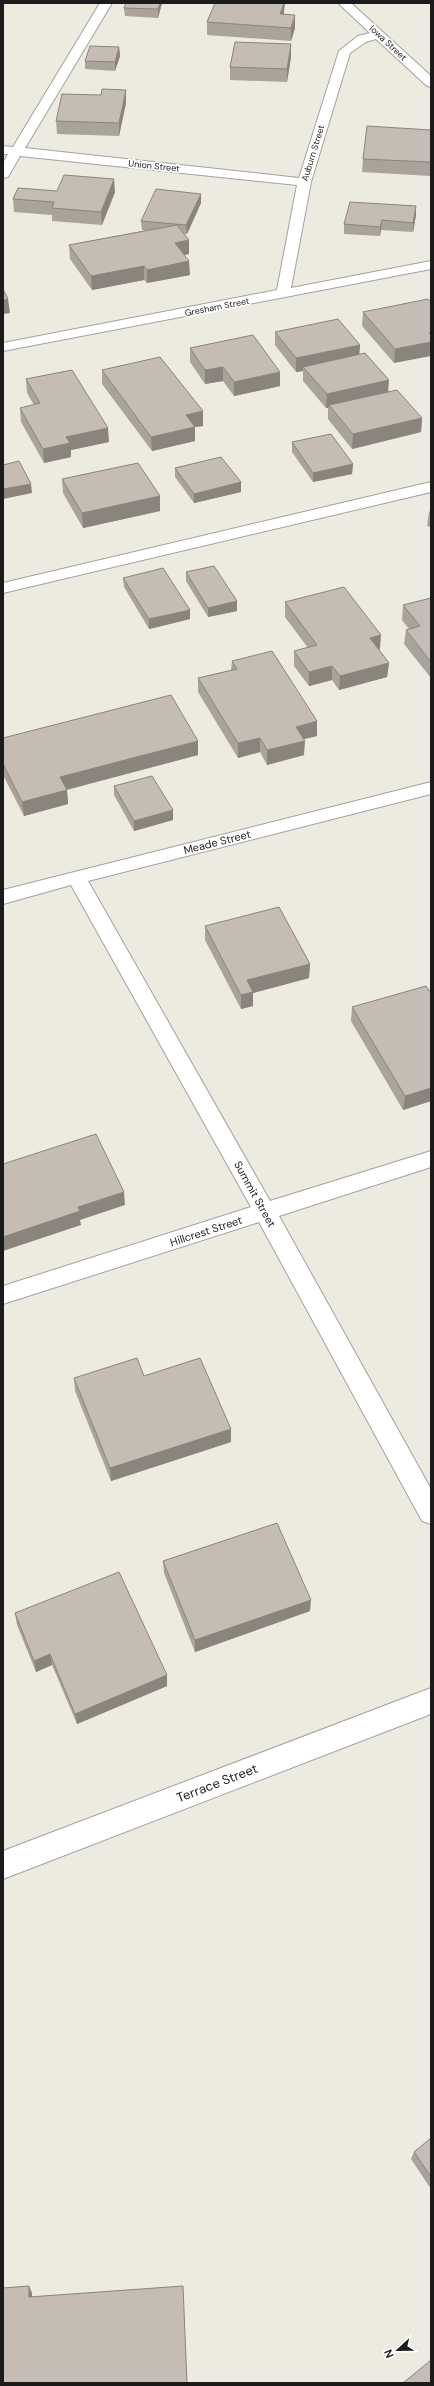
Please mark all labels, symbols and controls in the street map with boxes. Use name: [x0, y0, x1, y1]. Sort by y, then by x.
street label: Iowa Street: [367, 23, 410, 64]
street label: Auburn Street: [299, 123, 327, 183]
street label: Union Street: [128, 157, 181, 175]
street label: Gresham Street: [184, 295, 251, 319]
street label: Meade Street: [182, 827, 252, 857]
street label: Summit Street: [231, 1159, 279, 1229]
street label: Hillcrest Street: [168, 1213, 244, 1249]
street label: Terrace Street: [174, 1760, 260, 1806]
north arrow: [378, 2330, 418, 2370]
text: N: [381, 2347, 397, 2360]

